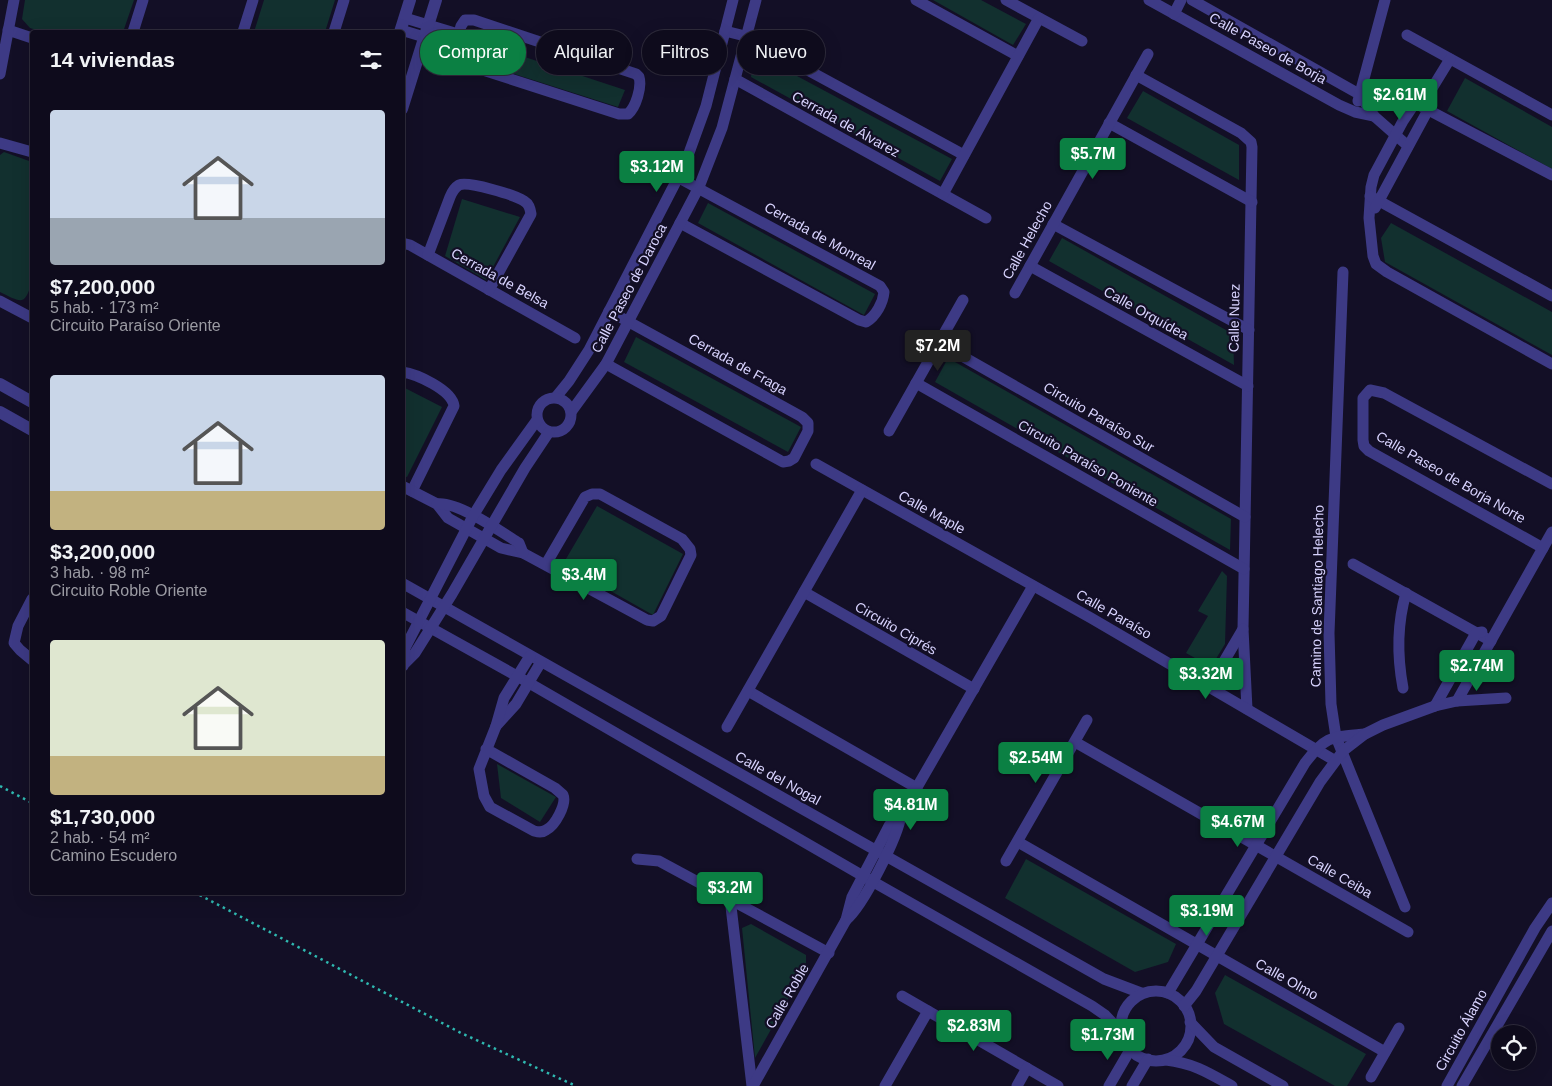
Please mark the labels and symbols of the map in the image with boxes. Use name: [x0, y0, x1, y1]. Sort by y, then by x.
street label: Calle Paseo de Borja: [1207, 9, 1330, 87]
pin: $2.61M: [1359, 78, 1441, 121]
street label: Cerrada de Álvarez: [789, 88, 903, 160]
pin: $5.7M: [1058, 138, 1128, 180]
pin: $3.12M: [616, 150, 698, 193]
street label: Calle Helecho: [999, 198, 1055, 282]
street label: Cerrada de Monreal: [762, 199, 878, 273]
street label: Calle Paseo de Daroca: [588, 221, 670, 355]
street label: Cerrada de Belsa: [448, 245, 552, 312]
street label: Calle Orquídea: [1101, 283, 1191, 343]
street label: Calle Nuez: [1225, 284, 1243, 352]
street label: Cerrada de Fraga: [686, 330, 790, 398]
pin: $7.2M: [903, 330, 973, 372]
street label: Circuito Paraíso Sur: [1041, 379, 1158, 455]
street label: Circuito Paraíso Poniente: [1015, 416, 1161, 510]
street label: Calle Paseo de Borja Norte: [1374, 428, 1529, 526]
street label: Calle Maple: [896, 487, 968, 537]
street label: Camino de Santiago Helecho: [1307, 505, 1327, 687]
pin: $3.4M: [549, 558, 619, 601]
street label: Calle Paraíso: [1074, 586, 1155, 642]
street label: Circuito Ciprés: [852, 598, 940, 658]
pin: $2.74M: [1436, 650, 1518, 692]
pin: $3.32M: [1165, 658, 1247, 700]
pin: $2.54M: [995, 742, 1077, 784]
street label: Calle del Nogal: [733, 748, 823, 808]
pin: $4.81M: [870, 788, 952, 831]
pin: $4.67M: [1197, 806, 1279, 848]
street label: Calle Ceiba: [1305, 851, 1376, 901]
pin: $3.2M: [695, 872, 765, 914]
pin: $3.19M: [1166, 894, 1248, 937]
street label: Calle Olmo: [1253, 955, 1321, 1003]
street label: Calle Roble: [762, 960, 812, 1031]
street label: Circuito Álamo: [1432, 986, 1490, 1074]
pin: $2.83M: [933, 1010, 1015, 1052]
pin: $1.73M: [1067, 1018, 1149, 1061]

